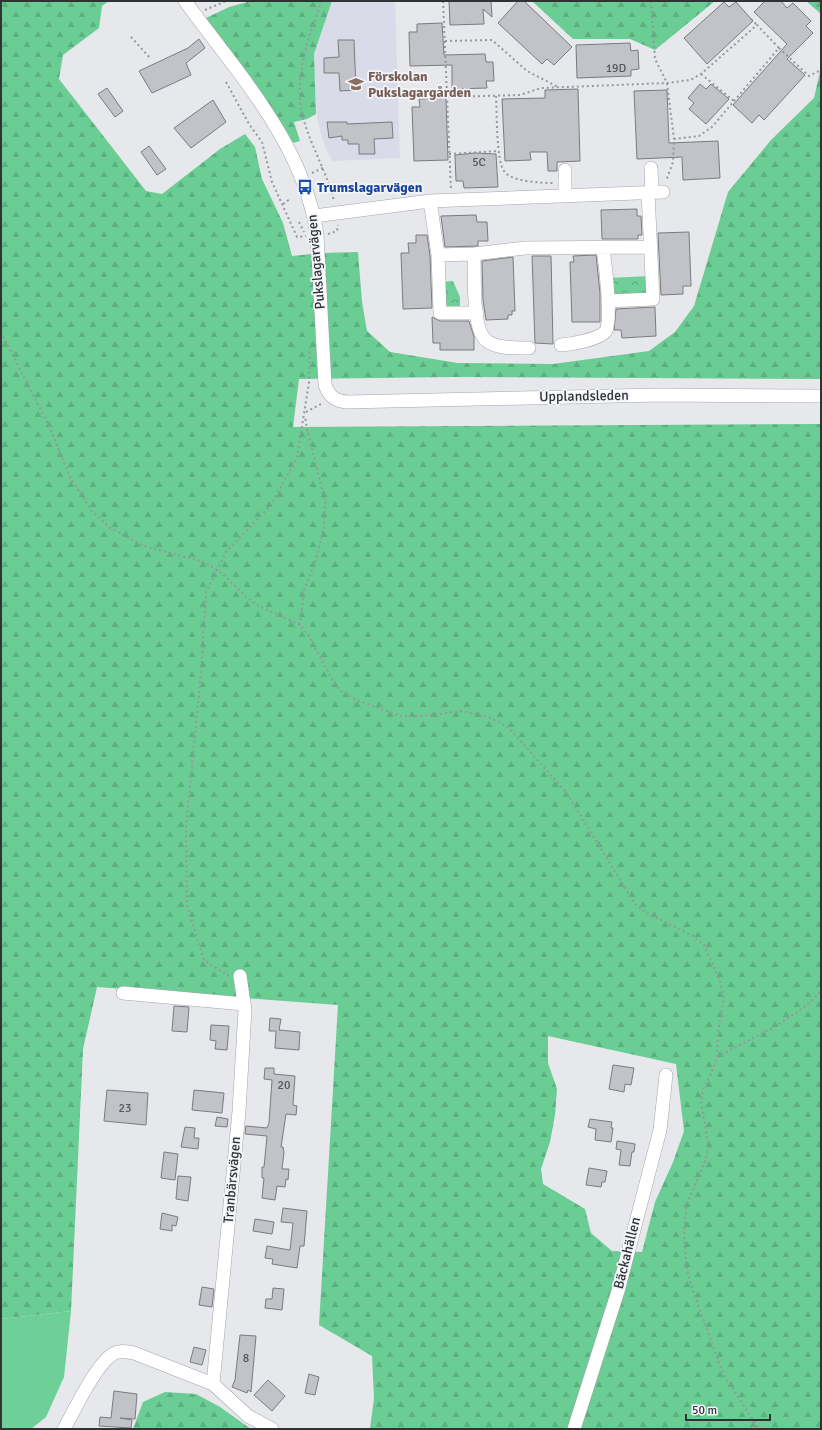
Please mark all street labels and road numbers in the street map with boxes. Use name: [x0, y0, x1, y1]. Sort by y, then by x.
street label: Pukslagarvägen: [303, 214, 329, 310]
street label: Upplandsleden: [539, 387, 629, 405]
street label: Tranbärsvägen: [220, 1136, 244, 1224]
street label: Bäckahällen: [610, 1215, 644, 1291]

